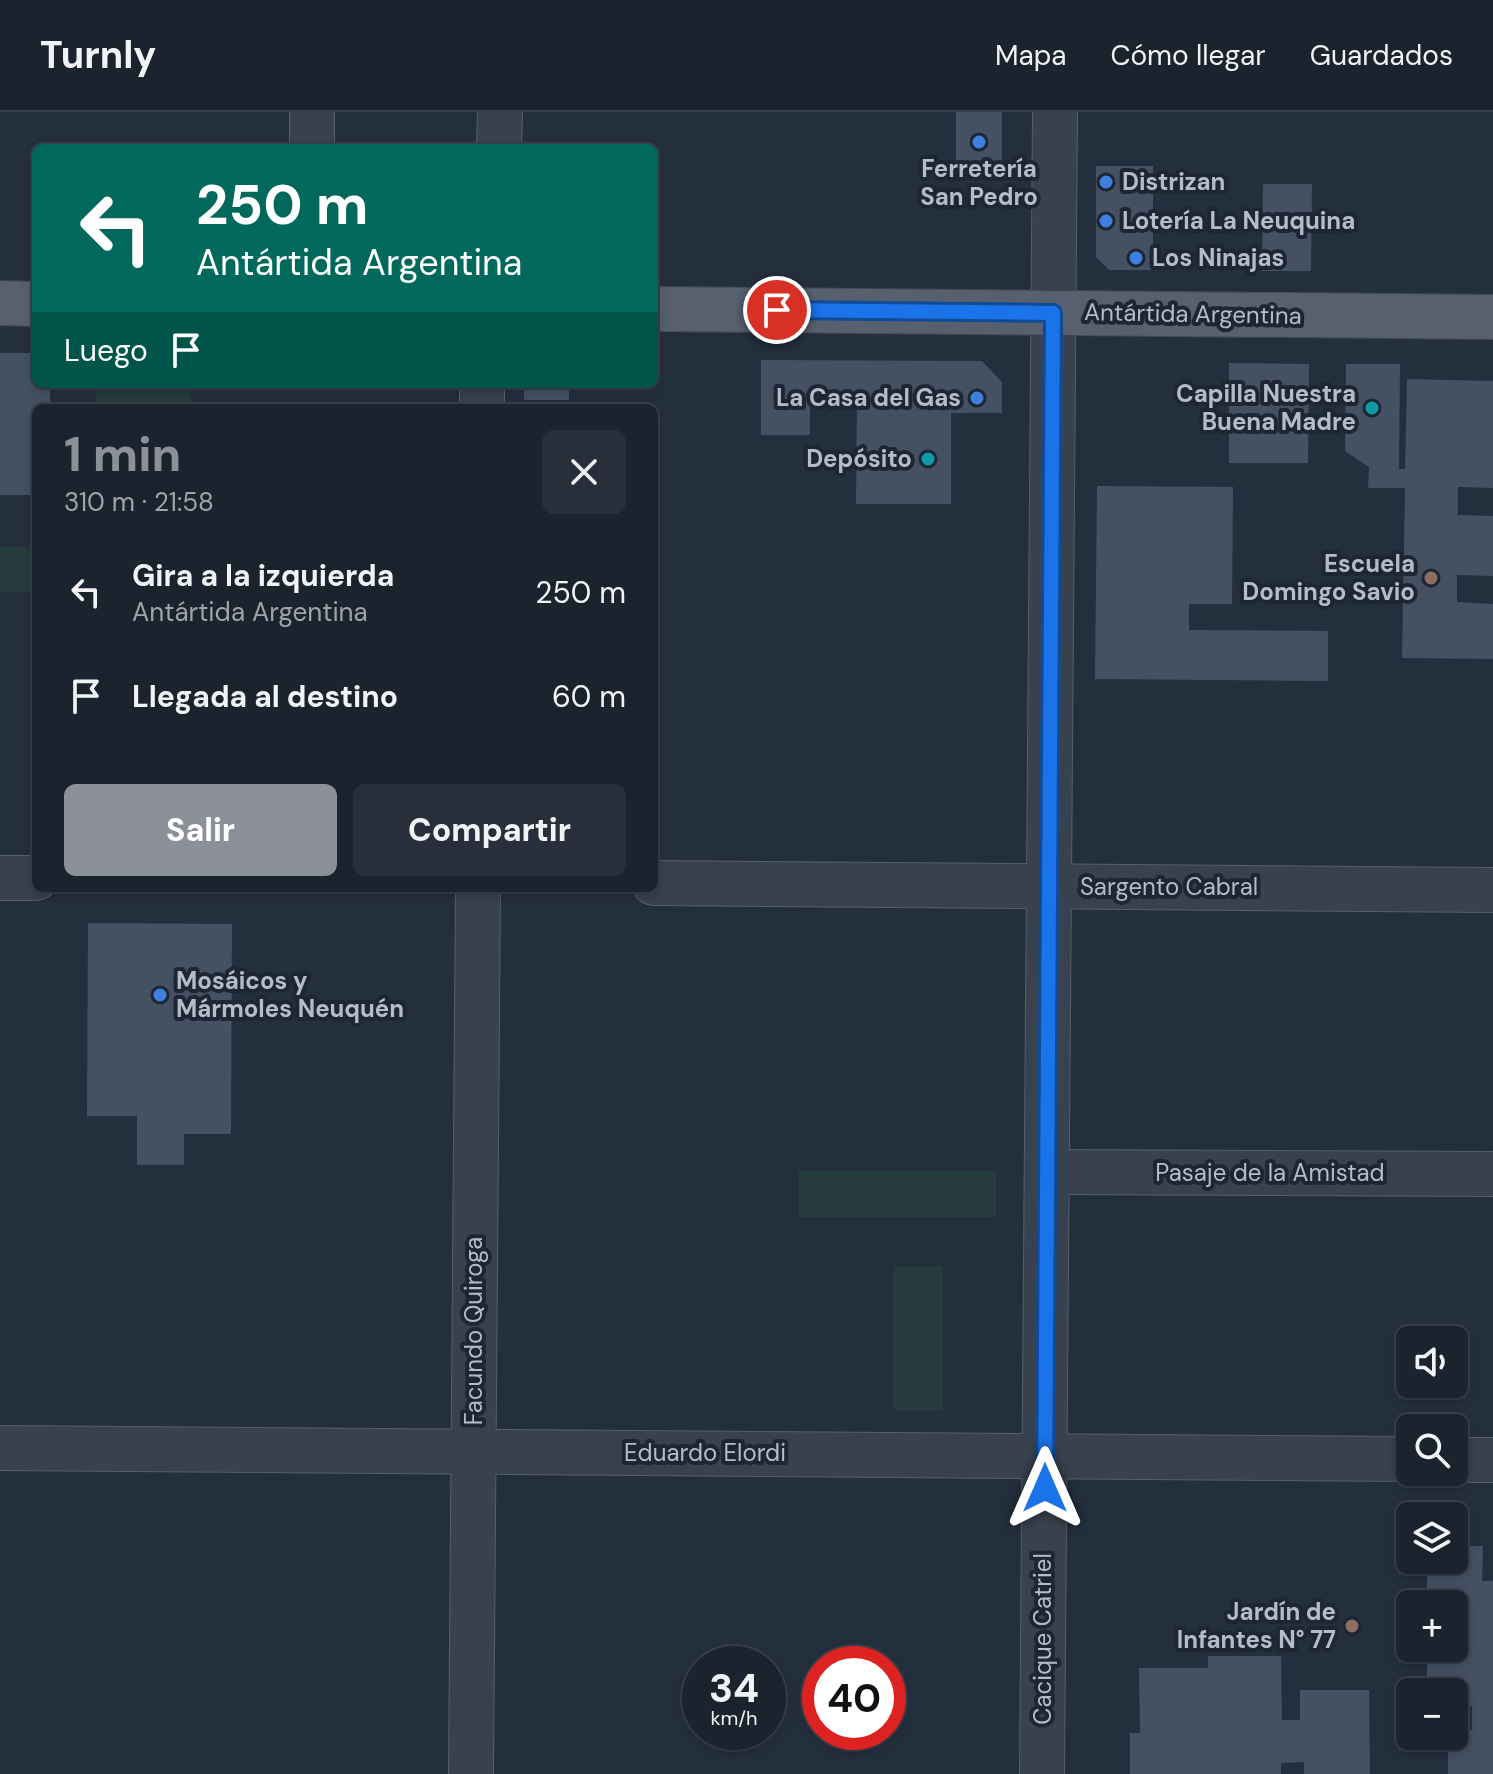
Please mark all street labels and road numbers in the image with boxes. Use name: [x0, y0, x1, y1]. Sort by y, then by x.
street label: Antártida Argentina: [1084, 296, 1302, 331]
street label: Sargento Cabral: [1080, 871, 1258, 902]
street label: Pasaje de la Amistad: [1155, 1157, 1385, 1188]
street label: Facundo Quiroga: [458, 1237, 489, 1425]
street label: Eduardo Elordi: [624, 1437, 786, 1468]
street label: Cacique Catriel: [1027, 1553, 1058, 1725]

